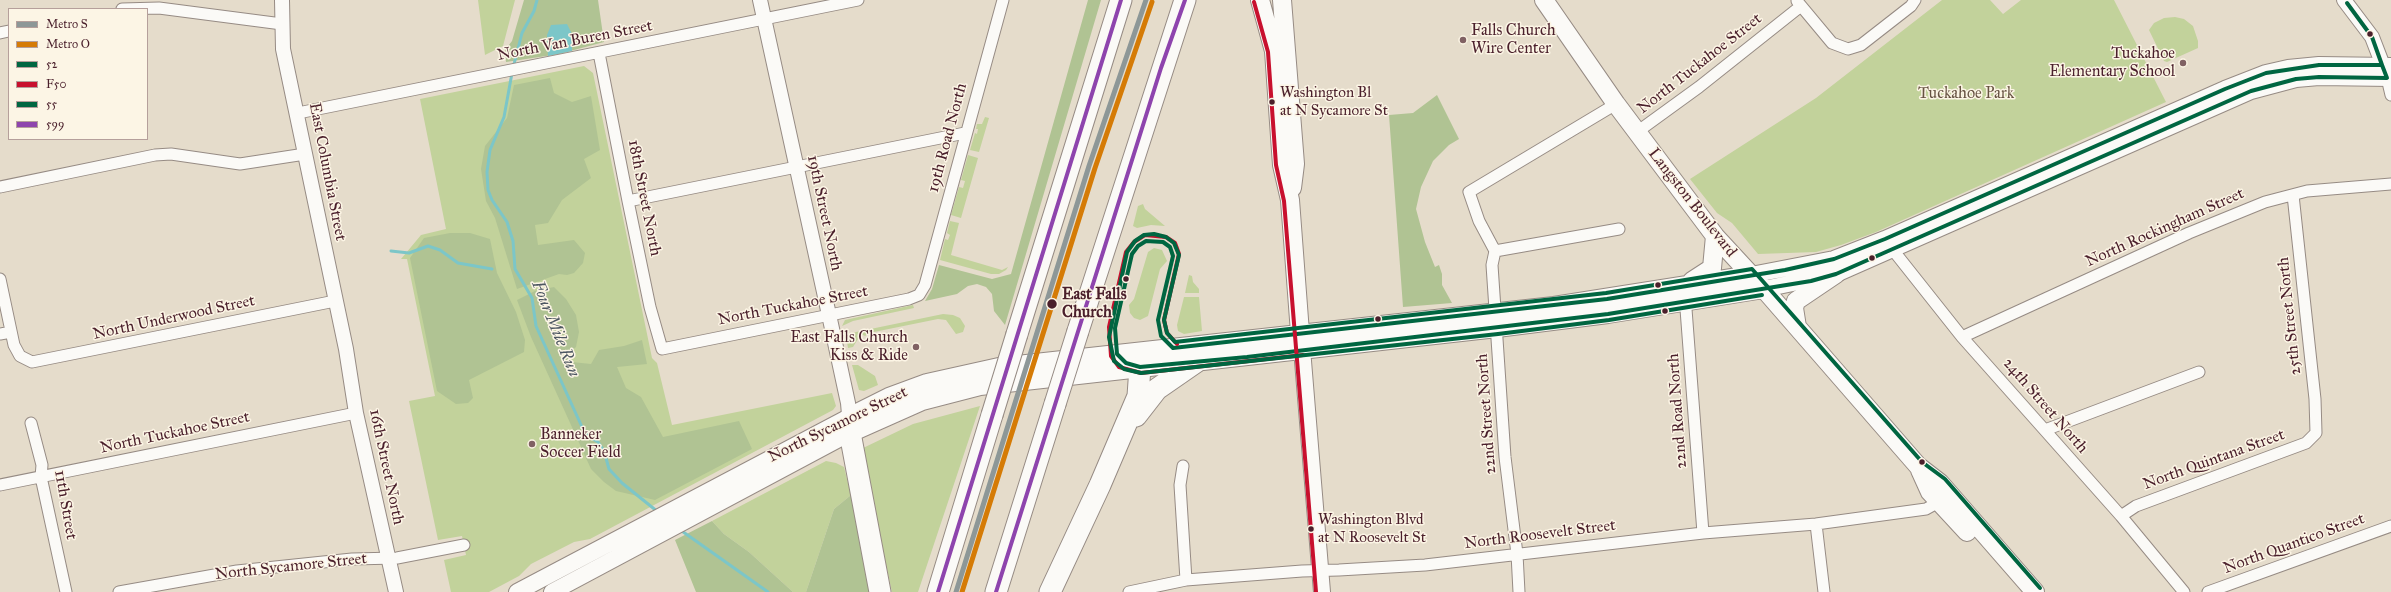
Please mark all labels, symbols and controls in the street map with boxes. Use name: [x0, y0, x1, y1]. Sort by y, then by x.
legend: [8, 8, 148, 140]
street label: North Tuckahoe Street: [1634, 9, 1766, 119]
text: Metro S: [46, 17, 88, 31]
street label: North Van Buren Street: [496, 17, 654, 65]
place label: Falls Church Wire Center: [1471, 21, 1556, 59]
unlabelled marker: [2365, 29, 2375, 39]
marker: Falls Church Wire Center: [1458, 35, 1468, 45]
text: Metro O: [46, 37, 90, 51]
place label: Tuckahoe Elementary School: [2049, 44, 2175, 82]
text: 52: [46, 57, 58, 71]
marker: Tuckahoe Elementary School: [2178, 58, 2188, 68]
text: F50: [46, 77, 66, 91]
street label: 19th Road North: [924, 81, 972, 195]
place label: Washington Bl at N Sycamore St: [1280, 84, 1388, 119]
park label: Tuckahoe Park: [1918, 84, 2014, 104]
text: 55: [46, 97, 57, 111]
marker: Washington Bl at N Sycamore St: [1267, 97, 1277, 107]
street label: East Columbia Street: [304, 101, 350, 243]
text: 599: [46, 117, 64, 131]
street label: 18th Street North: [623, 138, 665, 258]
street label: Langston Boulevard: [1643, 145, 1741, 261]
street label: 19th Street North: [802, 153, 846, 273]
street label: North Rockingham Street: [2083, 184, 2247, 272]
unlabelled marker: [1867, 253, 1877, 263]
street label: 25th Street North: [2274, 256, 2306, 376]
unlabelled marker: [1121, 274, 1131, 284]
water label: Four Mile Run: [526, 278, 584, 380]
unlabelled marker: [1653, 280, 1663, 290]
street label: North Tuckahoe Street: [716, 282, 870, 330]
place label: East Falls Church: [1062, 285, 1126, 323]
street label: North Underwood Street: [91, 291, 257, 345]
marker: East Falls Church: [1045, 297, 1059, 311]
unlabelled marker: [1660, 306, 1670, 316]
unlabelled marker: [1373, 314, 1383, 324]
place label: East Falls Church Kiss & Ride: [790, 328, 908, 366]
marker: East Falls Church Kiss & Ride: [911, 342, 921, 352]
street label: 22nd Street North: [1473, 353, 1501, 475]
street label: 22nd Road North: [1664, 353, 1692, 469]
street label: 24th Street North: [1998, 354, 2092, 458]
street label: North Sycamore Street: [765, 383, 911, 467]
street label: 16th Street North: [364, 407, 408, 527]
street label: North Tuckahoe Street: [98, 408, 252, 458]
place label: Banneker Soccer Field: [540, 425, 621, 463]
street label: North Quintana Street: [2141, 425, 2287, 495]
marker: Banneker Soccer Field: [527, 439, 537, 449]
unlabelled marker: [1917, 457, 1927, 467]
street label: 11th Street: [49, 469, 81, 541]
street label: North Quantico Street: [2221, 510, 2367, 578]
place label: Washington Blvd at N Roosevelt St: [1318, 511, 1426, 546]
street label: North Roosevelt Street: [1463, 516, 1617, 554]
marker: Washington Blvd at N Roosevelt St: [1306, 524, 1316, 534]
street label: North Sycamore Street: [214, 549, 368, 585]

